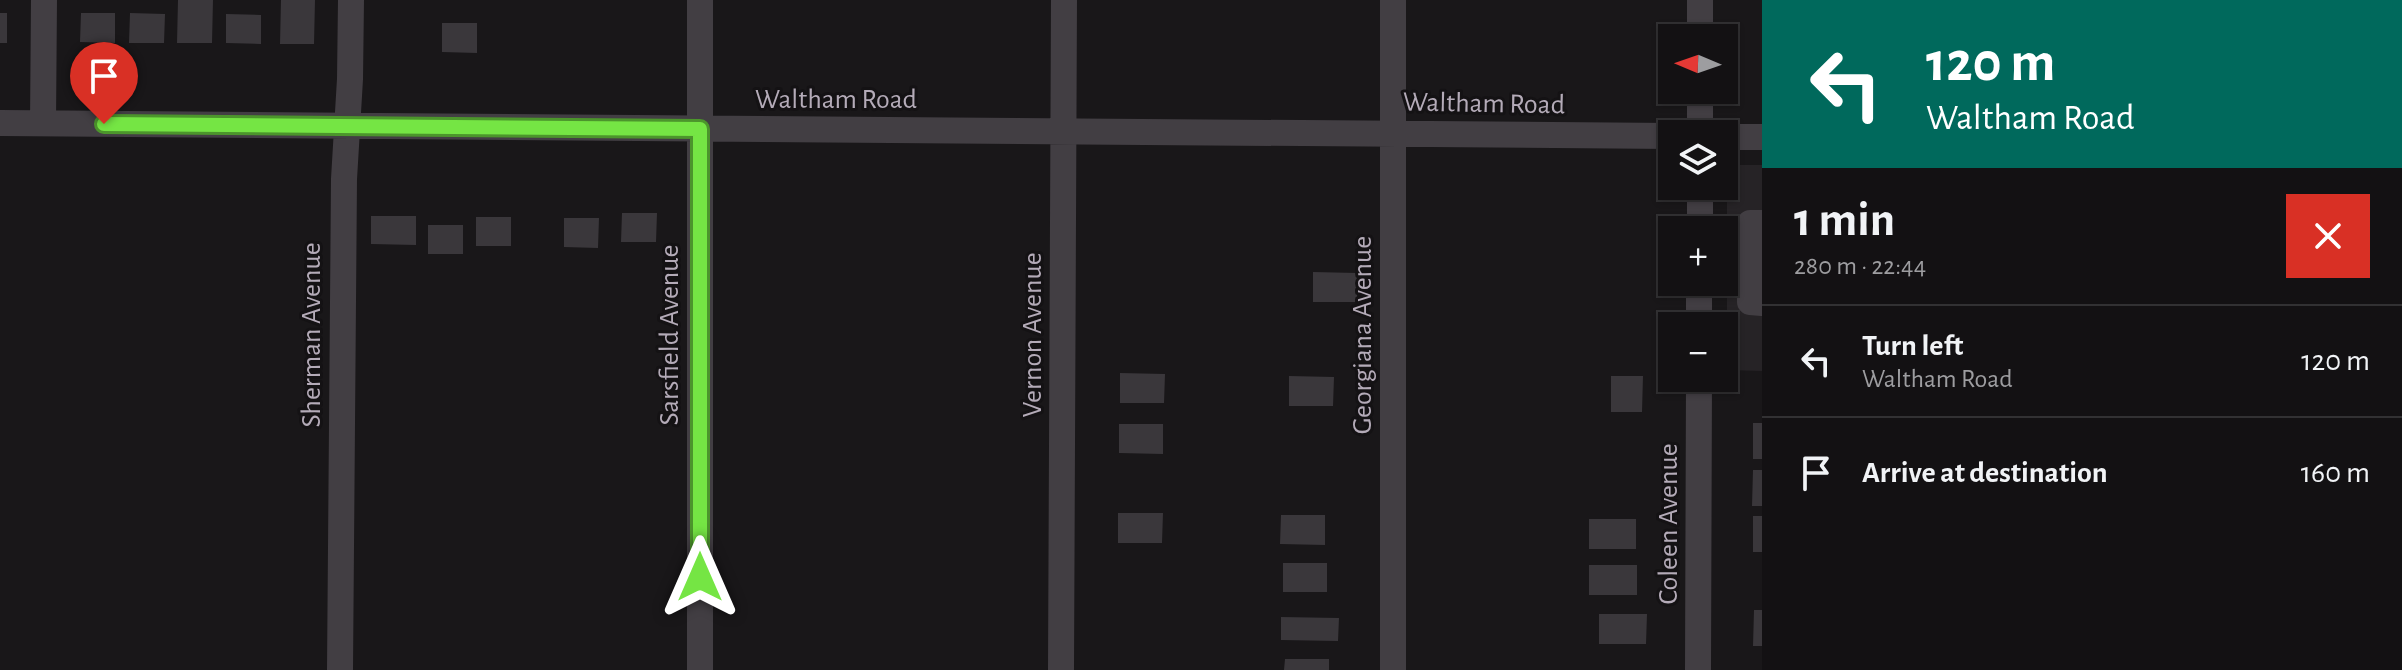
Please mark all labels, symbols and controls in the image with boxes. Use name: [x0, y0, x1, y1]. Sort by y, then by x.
north arrow: [1658, 24, 1738, 104]
map controls: [1658, 24, 1738, 392]
icon: left: [1794, 32, 1898, 136]
text: 120 m: [1926, 35, 2055, 91]
pin: [70, 42, 138, 124]
icon: arrive: [82, 54, 126, 98]
street label: Waltham Road: [755, 86, 917, 114]
street label: Waltham Road: [1403, 89, 1565, 119]
text: Waltham Road: [1926, 100, 2135, 136]
button: layers: [1658, 120, 1738, 200]
button: close: [2286, 194, 2370, 278]
text: 1 min: [1794, 197, 1895, 245]
button: +: [1658, 216, 1738, 296]
street label: Georgiana Avenue: [1349, 236, 1377, 434]
street label: Sherman Avenue: [298, 242, 326, 428]
street label: Sarsfield Avenue: [656, 245, 684, 425]
street label: Vernon Avenue: [1019, 252, 1047, 418]
text: 280 m · 22:44: [1794, 253, 1926, 279]
button: −: [1658, 312, 1738, 392]
text: Turn left: [1862, 331, 1963, 361]
icon: left: [1794, 339, 1838, 383]
text: 120 m: [2301, 346, 2370, 376]
text: Waltham Road: [1862, 366, 2013, 392]
street label: Coleen Avenue: [1655, 443, 1683, 605]
icon: arrive: [1794, 451, 1838, 495]
text: Arrive at destination: [1862, 458, 2108, 488]
text: 160 m: [2301, 458, 2370, 488]
position arrow: [658, 535, 742, 619]

